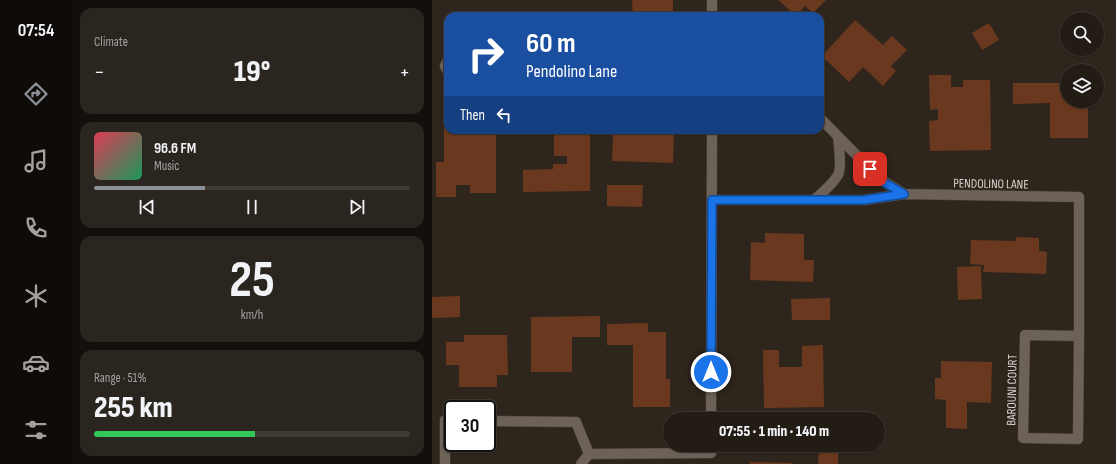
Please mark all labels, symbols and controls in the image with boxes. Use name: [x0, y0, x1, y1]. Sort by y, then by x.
map controls: [1060, 12, 1104, 108]
button: search: [1060, 12, 1104, 56]
text: 07:54: [18, 20, 54, 41]
text: 60 m: [526, 27, 575, 60]
icon: right: [460, 28, 512, 80]
text: Climate: [94, 34, 128, 50]
text: 19°: [234, 54, 270, 90]
text: −: [94, 59, 105, 86]
text: +: [399, 59, 410, 86]
text: Pendolino Lane: [526, 61, 617, 82]
button: layers: [1060, 64, 1104, 108]
icon: directions: [22, 80, 50, 108]
icon: left: [493, 104, 515, 126]
text: Then: [460, 106, 485, 125]
text: 96.6 FM: [154, 139, 196, 158]
icon: music: [22, 147, 50, 175]
pin: [853, 152, 887, 186]
text: Music: [154, 158, 179, 174]
icon: arrive: [859, 158, 881, 180]
street label: PENDOLINO LANE: [953, 175, 1029, 193]
icon: previous: [136, 196, 158, 218]
icon: pause: [241, 196, 263, 218]
icon: next: [346, 196, 368, 218]
icon: phone: [22, 214, 50, 242]
text: 25: [229, 249, 275, 312]
icon: climate: [22, 282, 50, 310]
text: km/h: [241, 307, 263, 323]
icon: car: [22, 349, 50, 377]
position arrow: [690, 351, 732, 393]
street label: BAROUNI COURT: [1003, 354, 1021, 426]
text: Range · 51%: [94, 370, 147, 386]
text: 255 km: [94, 390, 173, 426]
speed limit sign: 30: [444, 400, 496, 452]
icon: filters: [22, 416, 50, 444]
text: 07:55 · 1 min · 140 m: [719, 422, 829, 441]

